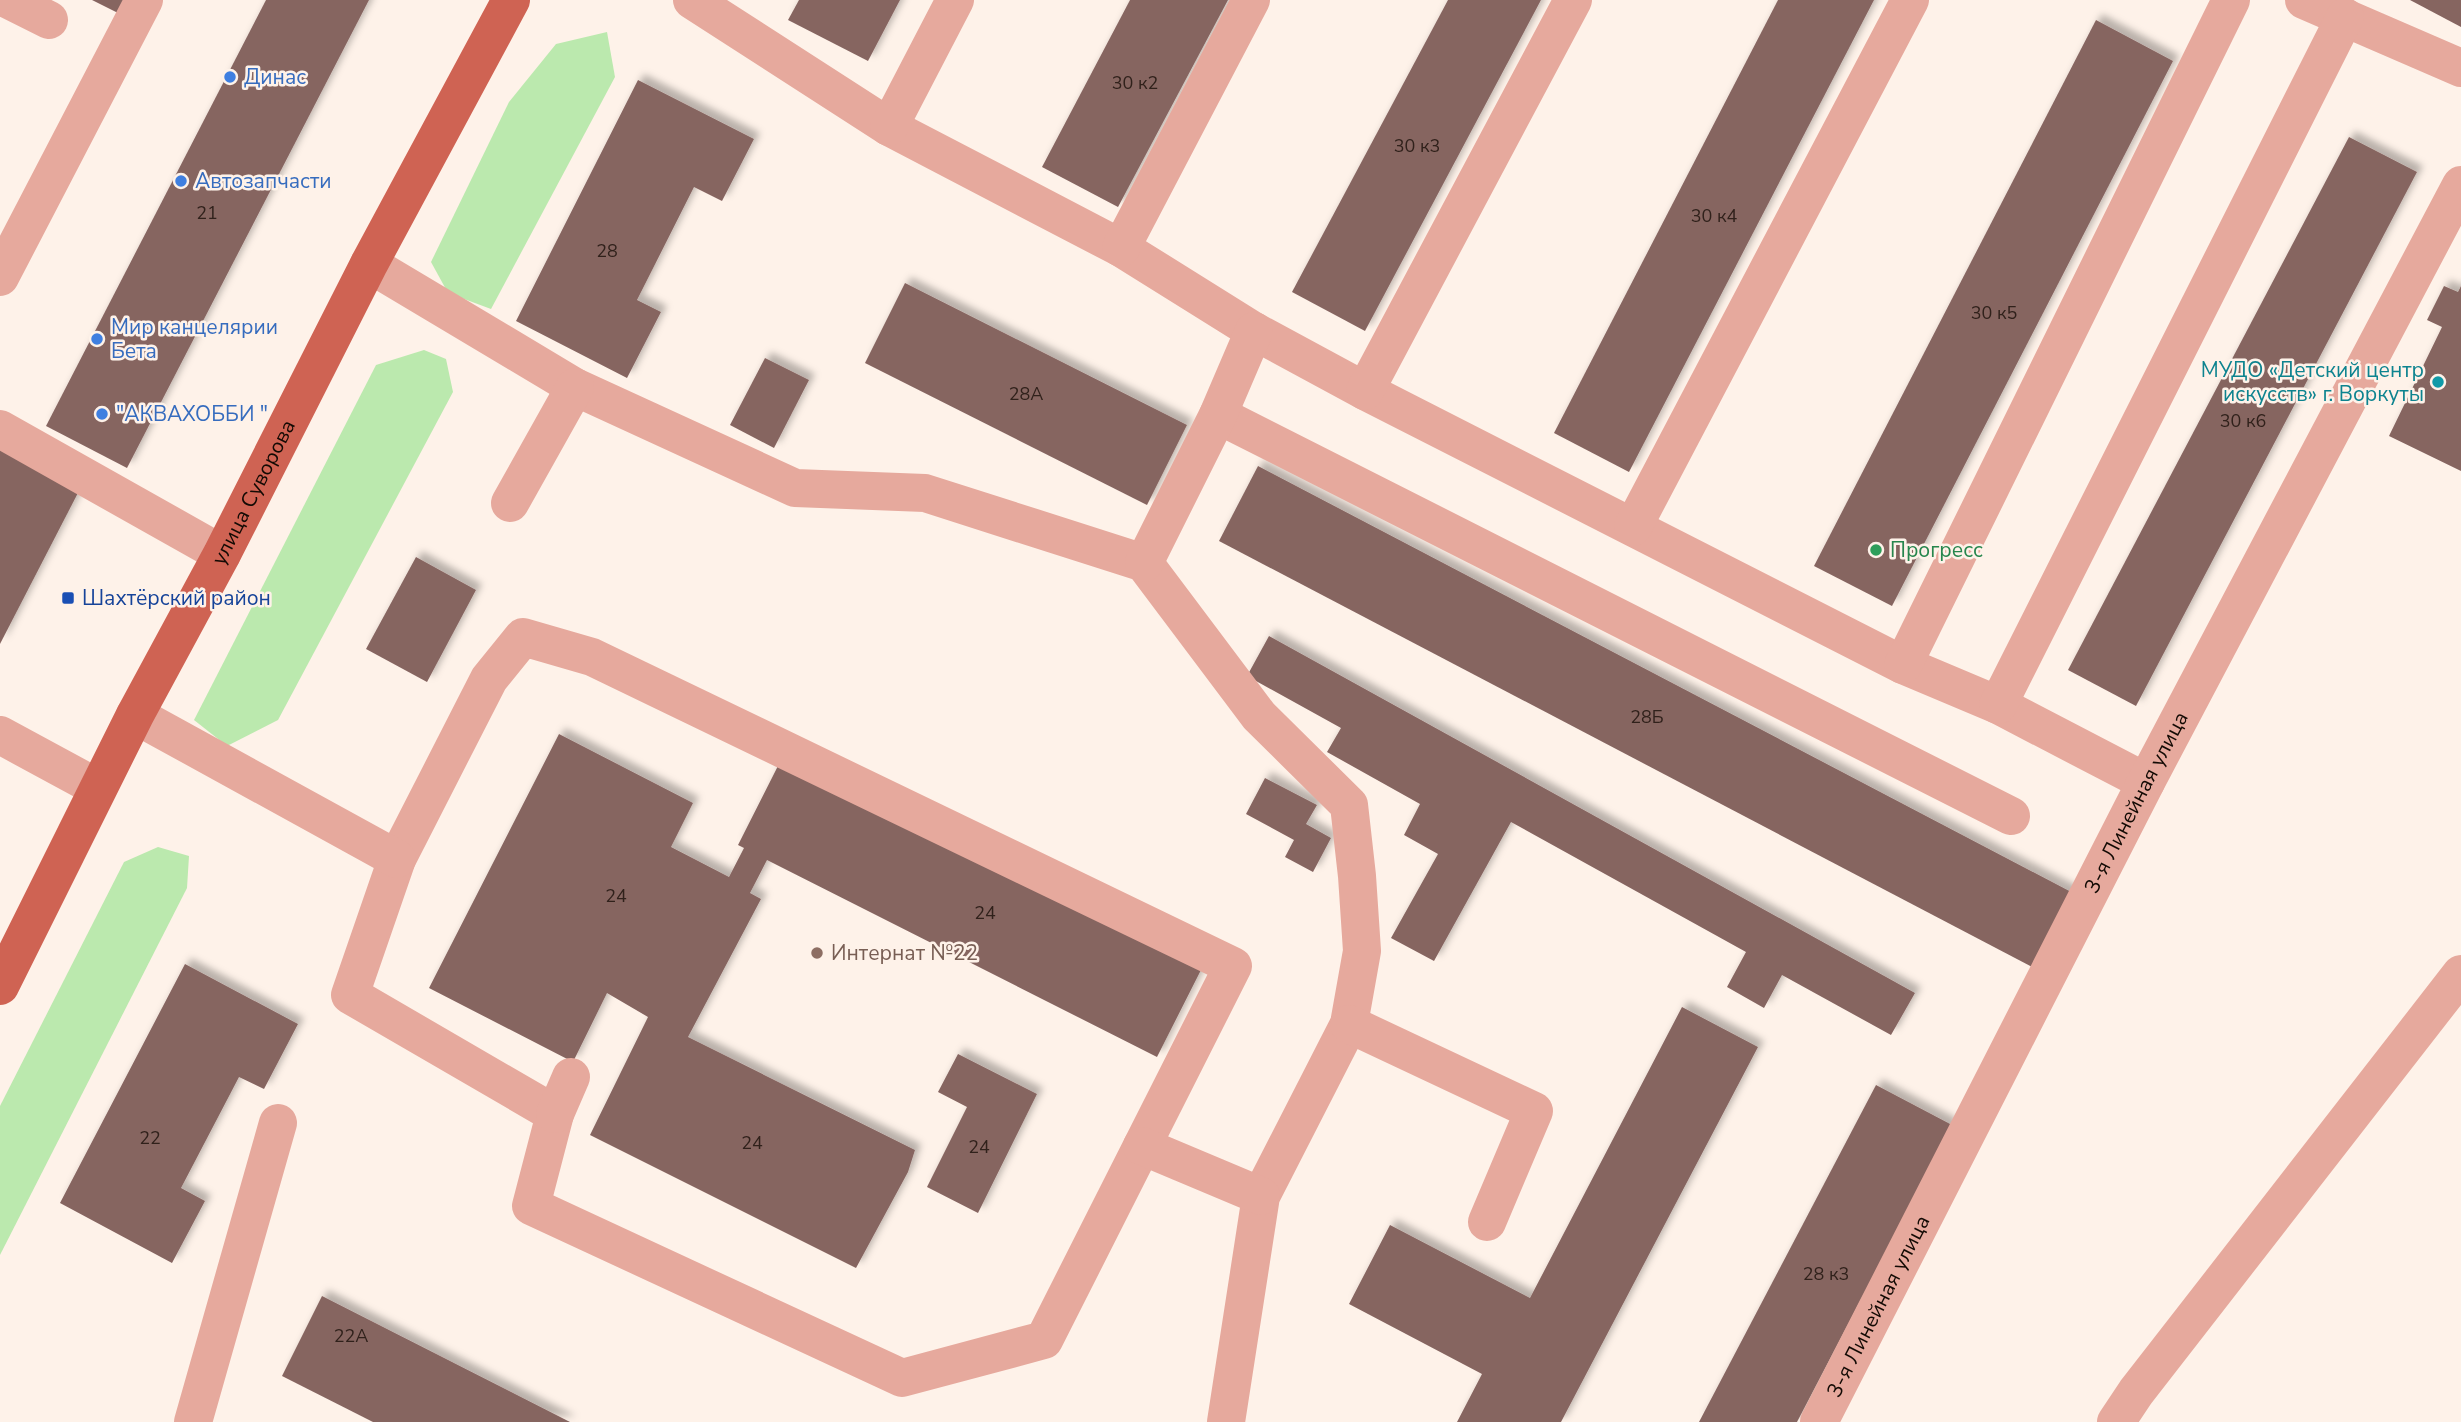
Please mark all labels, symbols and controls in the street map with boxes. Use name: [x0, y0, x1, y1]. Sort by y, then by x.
place label: Динас: [244, 63, 306, 91]
marker: Динас: [222, 69, 238, 85]
house number: 30 к2: [1112, 71, 1158, 95]
house number: 30 к3: [1394, 134, 1440, 158]
place label: Автозапчасти: [195, 167, 332, 195]
marker: Автозапчасти: [173, 173, 189, 189]
house number: 21: [196, 201, 218, 225]
house number: 30 к4: [1691, 204, 1737, 228]
house number: 28: [596, 239, 618, 263]
house number: 30 к5: [1971, 301, 2017, 325]
place label: Мир канцелярии Бета: [111, 313, 278, 365]
marker: Мир канцелярии Бета: [89, 331, 105, 347]
place label: МУДО «Детский центр искусств» г. Воркуты: [2201, 356, 2424, 408]
marker: МУДО «Детский центр искусств» г. Воркуты: [2430, 374, 2446, 390]
house number: 28А: [1009, 382, 1043, 406]
place label: "АКВАХОББИ ": [116, 400, 268, 428]
marker: "АКВАХОББИ ": [94, 406, 110, 422]
house number: 30 к6: [2220, 409, 2266, 433]
street label: улица Суворова: [205, 415, 302, 570]
place label: Прогресс: [1890, 536, 1983, 564]
marker: Прогресс: [1868, 542, 1884, 558]
place label: Шахтёрский район: [82, 584, 271, 612]
marker: Шахтёрский район: [60, 590, 76, 606]
house number: 28Б: [1630, 705, 1664, 729]
street label: 3-я Линейная улица: [2077, 707, 2195, 898]
house number: 24: [605, 884, 627, 908]
house number: 24: [974, 901, 996, 925]
place label: Интернат №22: [831, 939, 978, 967]
marker: Интернат №22: [809, 945, 825, 961]
house number: 22: [139, 1126, 161, 1150]
house number: 24: [741, 1131, 763, 1155]
house number: 24: [968, 1135, 990, 1159]
street label: 3-я Линейная улица: [1820, 1210, 1936, 1402]
house number: 28 к3: [1803, 1262, 1849, 1286]
house number: 22А: [334, 1324, 368, 1348]

